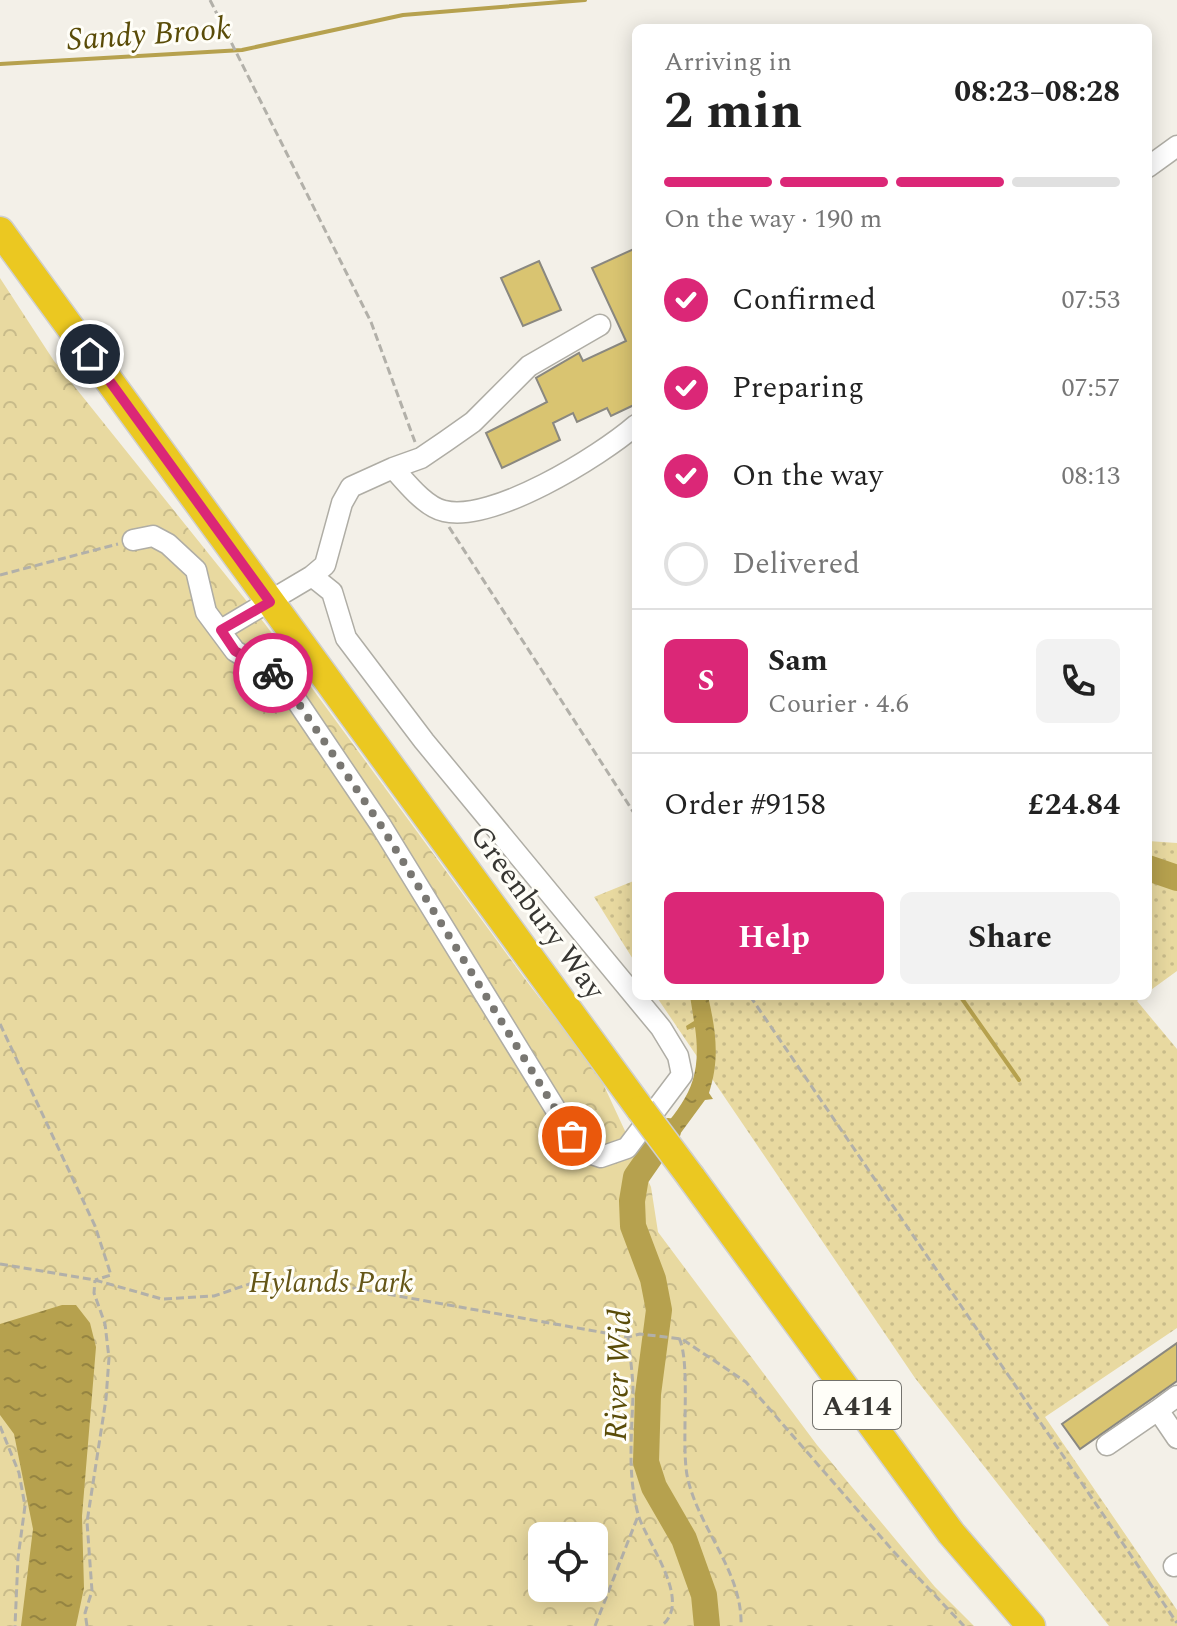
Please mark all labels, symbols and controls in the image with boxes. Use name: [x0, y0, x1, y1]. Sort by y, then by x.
water label: Sandy Brook: [65, 4, 233, 65]
text: Arriving in: [664, 42, 792, 82]
text: 08:23–08:28: [954, 69, 1120, 115]
text: 2 min: [664, 72, 802, 151]
text: On the way · 190 m: [664, 199, 882, 239]
text: Confirmed: [732, 277, 876, 323]
icon: check: [664, 278, 708, 322]
text: 07:53: [1061, 280, 1120, 320]
pin: [56, 320, 124, 388]
icon: home: [68, 332, 112, 376]
text: Preparing: [732, 365, 864, 411]
icon: check: [664, 366, 708, 410]
text: 07:57: [1061, 368, 1120, 408]
text: On the way: [732, 453, 883, 499]
icon: check: [664, 454, 708, 498]
text: 08:13: [1061, 456, 1120, 496]
text: Delivered: [732, 541, 860, 587]
courier: [233, 633, 313, 713]
text: Sam: [768, 638, 828, 684]
button: phone: [1036, 639, 1120, 723]
icon: bike: [251, 651, 295, 695]
text: S: [697, 658, 715, 704]
text: Courier · 4.6: [768, 684, 909, 724]
text: Order #9158: [664, 782, 826, 828]
text: £24.84: [1028, 782, 1120, 828]
street label: Greenbury Way: [458, 816, 617, 1011]
button: Help: [664, 892, 884, 984]
button: Share: [900, 892, 1120, 984]
pin: [538, 1102, 606, 1170]
icon: bag: [550, 1114, 594, 1158]
park label: Hylands Park: [249, 1260, 413, 1306]
water label: River Wid: [592, 1308, 645, 1442]
road number: A414: [813, 1381, 901, 1429]
map controls: [528, 1522, 608, 1602]
button: locate: [528, 1522, 608, 1602]

